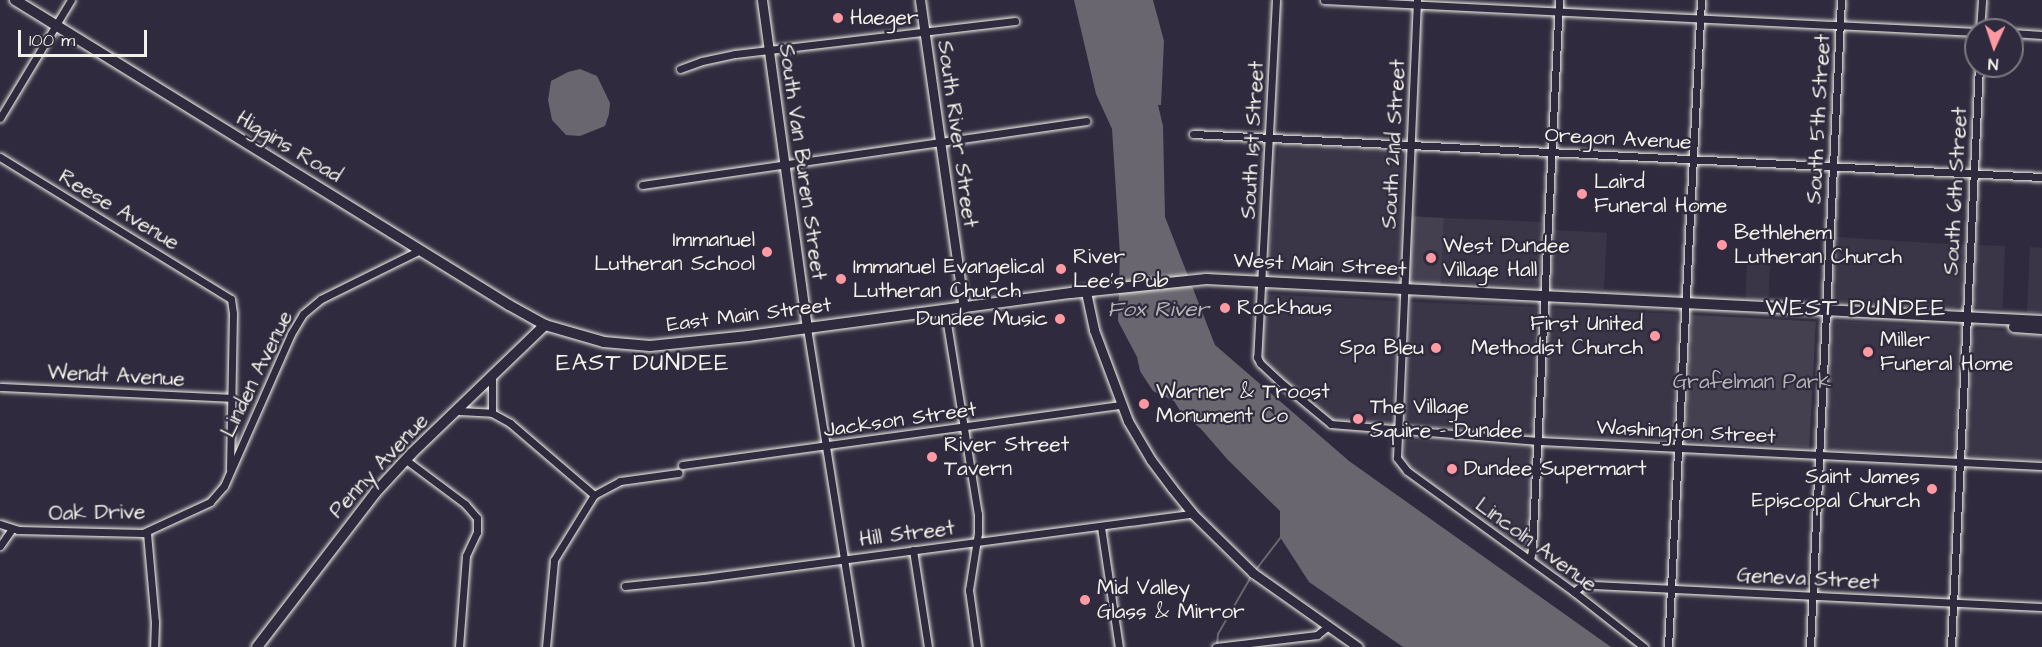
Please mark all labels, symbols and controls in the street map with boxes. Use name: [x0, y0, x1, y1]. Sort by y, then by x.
place label: Haeger: [850, 5, 919, 31]
marker: Haeger: [831, 11, 845, 25]
scale bar: [21, 18, 150, 56]
north arrow: [1964, 18, 2024, 78]
text: 100 m: [29, 28, 75, 53]
street label: South 5th Street: [1802, 33, 1836, 205]
street label: South River Street: [931, 39, 983, 229]
street label: South Van Buren Street: [773, 42, 831, 282]
text: N: [1988, 53, 1999, 75]
street label: South 2nd Street: [1377, 59, 1411, 229]
street label: South 1st Street: [1236, 60, 1270, 220]
street label: Higgins Road: [232, 106, 346, 188]
street label: South 6th Street: [1939, 106, 1973, 276]
street label: Oregon Avenue: [1544, 123, 1692, 155]
street label: Reese Avenue: [54, 164, 184, 256]
place label: Laird Funeral Home: [1594, 169, 1727, 219]
marker: Laird Funeral Home: [1575, 187, 1589, 201]
place label: Bethlehem Lutheran Church: [1734, 220, 1902, 270]
place label: Immanuel Lutheran School: [594, 227, 755, 277]
place label: West Dundee Village Hall: [1443, 233, 1570, 283]
marker: Bethlehem Lutheran Church: [1715, 238, 1729, 252]
place label: River Lee's Pub: [1073, 244, 1168, 294]
marker: Immanuel Lutheran School: [760, 245, 774, 259]
street label: West Main Street: [1233, 248, 1407, 282]
marker: West Dundee Village Hall: [1424, 251, 1438, 265]
place label: Immanuel Evangelical Lutheran Church: [853, 254, 1044, 304]
marker: River Lee's Pub: [1054, 262, 1068, 276]
marker: Immanuel Evangelical Lutheran Church: [834, 272, 848, 286]
street label: East Main Street: [665, 292, 833, 338]
place label: Rockhaus: [1237, 295, 1332, 321]
district label: WEST DUNDEE: [1765, 295, 1947, 323]
water label: Fox River: [1107, 297, 1209, 323]
marker: Rockhaus: [1218, 301, 1232, 315]
place label: Dundee Music: [916, 306, 1048, 332]
street label: Linden Avenue: [216, 307, 298, 441]
place label: First United Methodist Church: [1471, 311, 1643, 361]
marker: Dundee Music: [1053, 312, 1067, 326]
place label: Miller Funeral Home: [1880, 327, 2013, 377]
marker: First United Methodist Church: [1648, 329, 1662, 343]
place label: Spa Bleu: [1339, 335, 1424, 361]
marker: Spa Bleu: [1429, 341, 1443, 355]
marker: Miller Funeral Home: [1861, 345, 1875, 359]
district label: EAST DUNDEE: [556, 350, 730, 378]
street label: Wendt Avenue: [47, 360, 185, 392]
park label: Grafelman Park: [1673, 369, 1831, 395]
place label: Warner & Troost Monument Co: [1156, 379, 1330, 429]
place label: The Village Squire - Dundee: [1370, 394, 1523, 444]
street label: Jackson Street: [822, 397, 978, 443]
marker: Warner & Troost Monument Co: [1137, 397, 1151, 411]
street label: Penny Avenue: [324, 408, 434, 524]
marker: The Village Squire - Dundee: [1351, 412, 1365, 426]
street label: Washington Street: [1596, 415, 1776, 449]
place label: River Street Tavern: [944, 432, 1069, 482]
marker: River Street Tavern: [925, 450, 939, 464]
place label: Dundee Supermart: [1464, 456, 1647, 482]
marker: Dundee Supermart: [1445, 462, 1459, 476]
place label: Saint James Episcopal Church: [1752, 464, 1920, 514]
marker: Saint James Episcopal Church: [1925, 482, 1939, 496]
street label: Lincoln Avenue: [1470, 493, 1602, 597]
street label: Oak Drive: [48, 500, 146, 526]
street label: Hill Street: [858, 516, 956, 552]
street label: Geneva Street: [1736, 563, 1880, 595]
place label: Mid Valley Glass & Mirror: [1097, 575, 1245, 625]
marker: Mid Valley Glass & Mirror: [1078, 593, 1092, 607]

